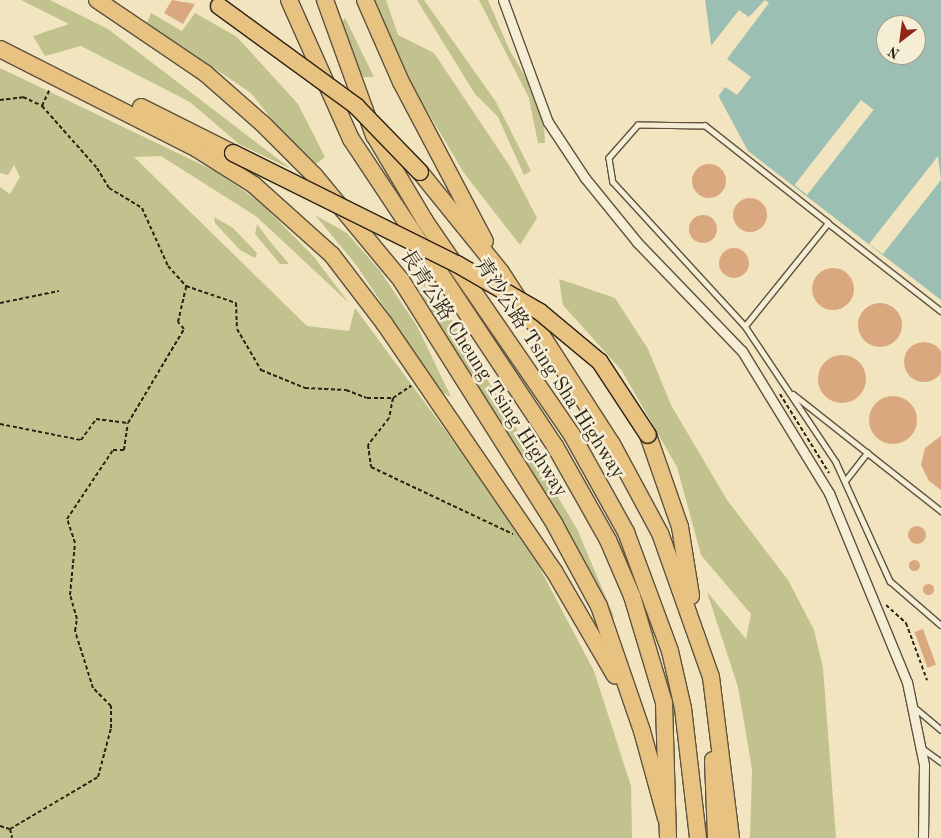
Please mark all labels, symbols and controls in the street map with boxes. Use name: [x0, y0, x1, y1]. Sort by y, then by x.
north arrow: [876, 15, 926, 65]
text: N: [886, 43, 902, 61]
street label: 長青公路 Cheung Tsing Highway: [394, 246, 572, 502]
street label: 青沙公路 Tsing Sha Highway: [469, 254, 629, 484]

